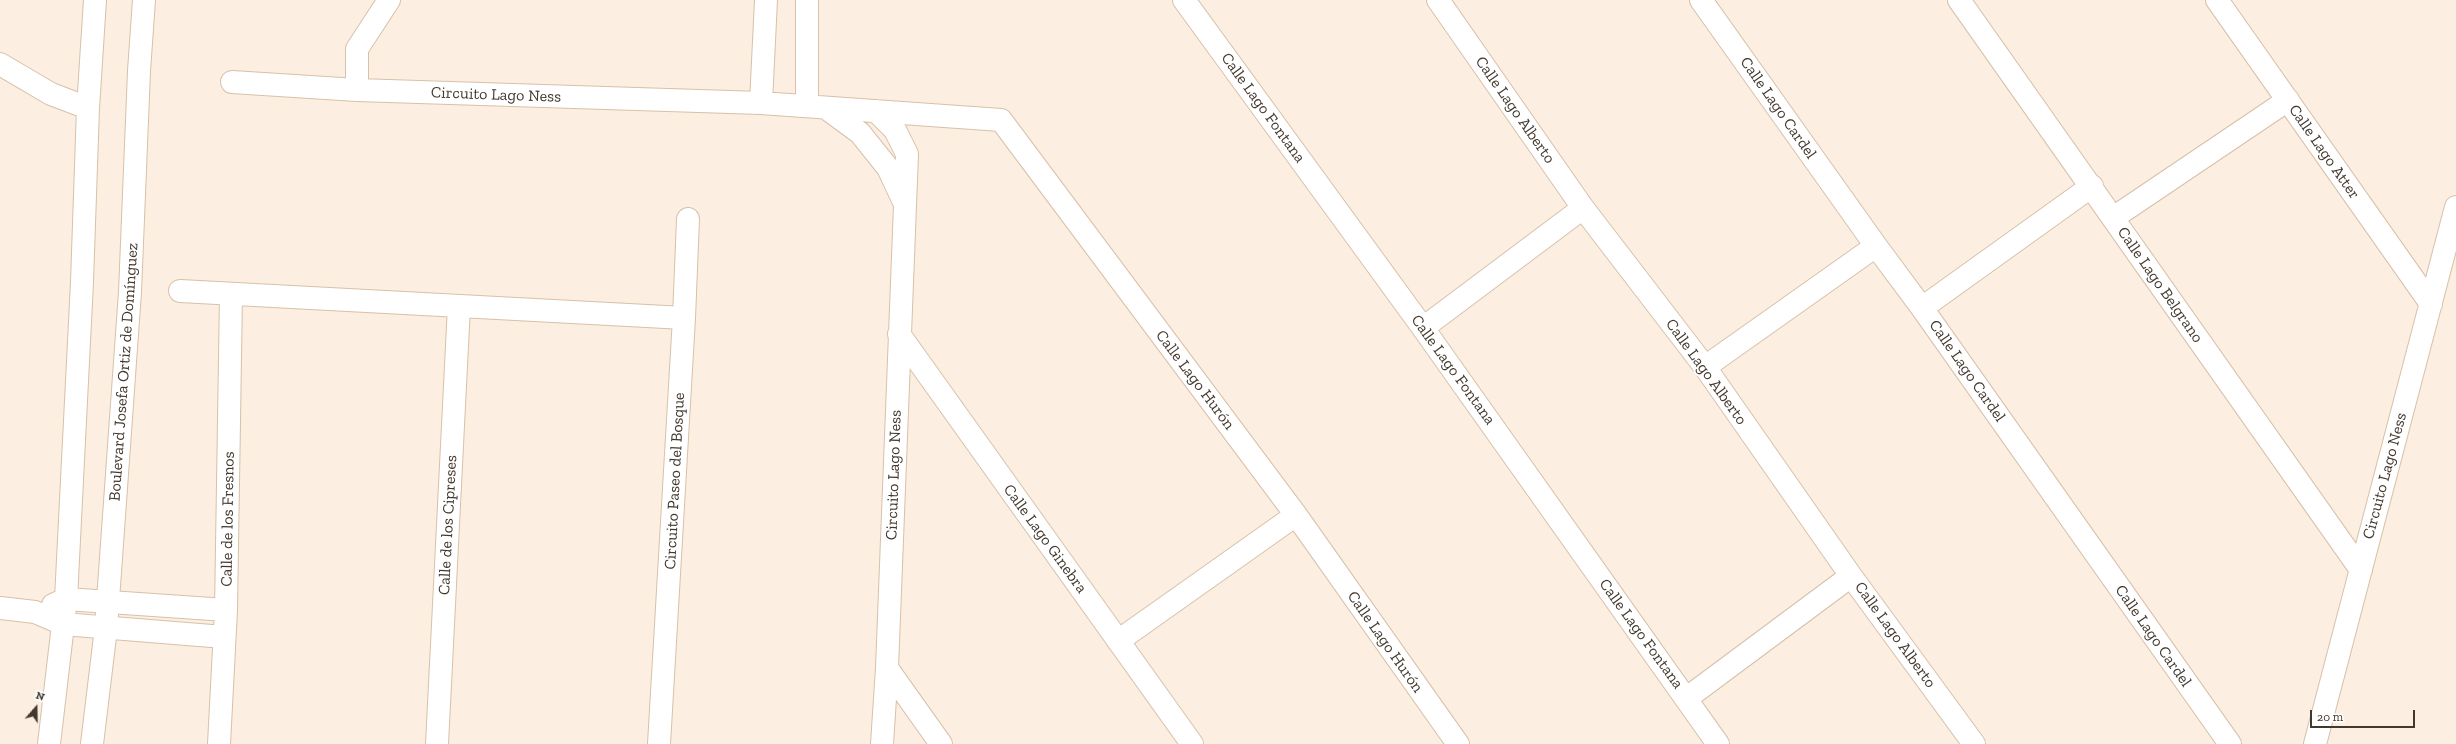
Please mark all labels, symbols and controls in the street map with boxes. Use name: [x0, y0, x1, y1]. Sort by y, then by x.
street label: Calle Lago Fontana: [1217, 49, 1309, 167]
street label: Calle Lago Alberto: [1471, 53, 1559, 167]
street label: Calle Lago Cardel: [1736, 53, 1820, 163]
street label: Circuito Lago Ness: [431, 83, 561, 107]
street label: Calle Lago Atter: [2284, 101, 2364, 203]
street label: Calle Lago Belgrano: [2113, 223, 2207, 347]
street label: Boulevard Josefa Ortiz de Domínguez: [105, 242, 143, 502]
street label: Calle Lago Fontana: [1407, 311, 1499, 429]
street label: Calle Lago Alberto: [1661, 315, 1751, 429]
street label: Calle Lago Cardel: [1925, 316, 2009, 426]
street label: Calle Lago Hurón: [1151, 326, 1239, 434]
street label: Circuito Paseo del Bosque: [661, 392, 689, 570]
street label: Circuito Lago Ness: [882, 410, 906, 540]
street label: Circuito Lago Ness: [2359, 411, 2411, 541]
street label: Calle de los Fresnos: [217, 451, 239, 587]
street label: Calle de los Cipreses: [435, 455, 461, 595]
street label: Calle Lago Ginebra: [999, 481, 1091, 597]
street label: Calle Lago Fontana: [1595, 575, 1687, 693]
street label: Calle Lago Alberto: [1850, 578, 1940, 692]
street label: Calle Lago Cardel: [2111, 581, 2195, 691]
street label: Calle Lago Hurón: [1343, 588, 1427, 696]
north arrow: [16, 688, 56, 728]
text: N: [34, 689, 46, 704]
scale bar: [2312, 702, 2417, 728]
text: 20 m: [2317, 710, 2343, 724]

